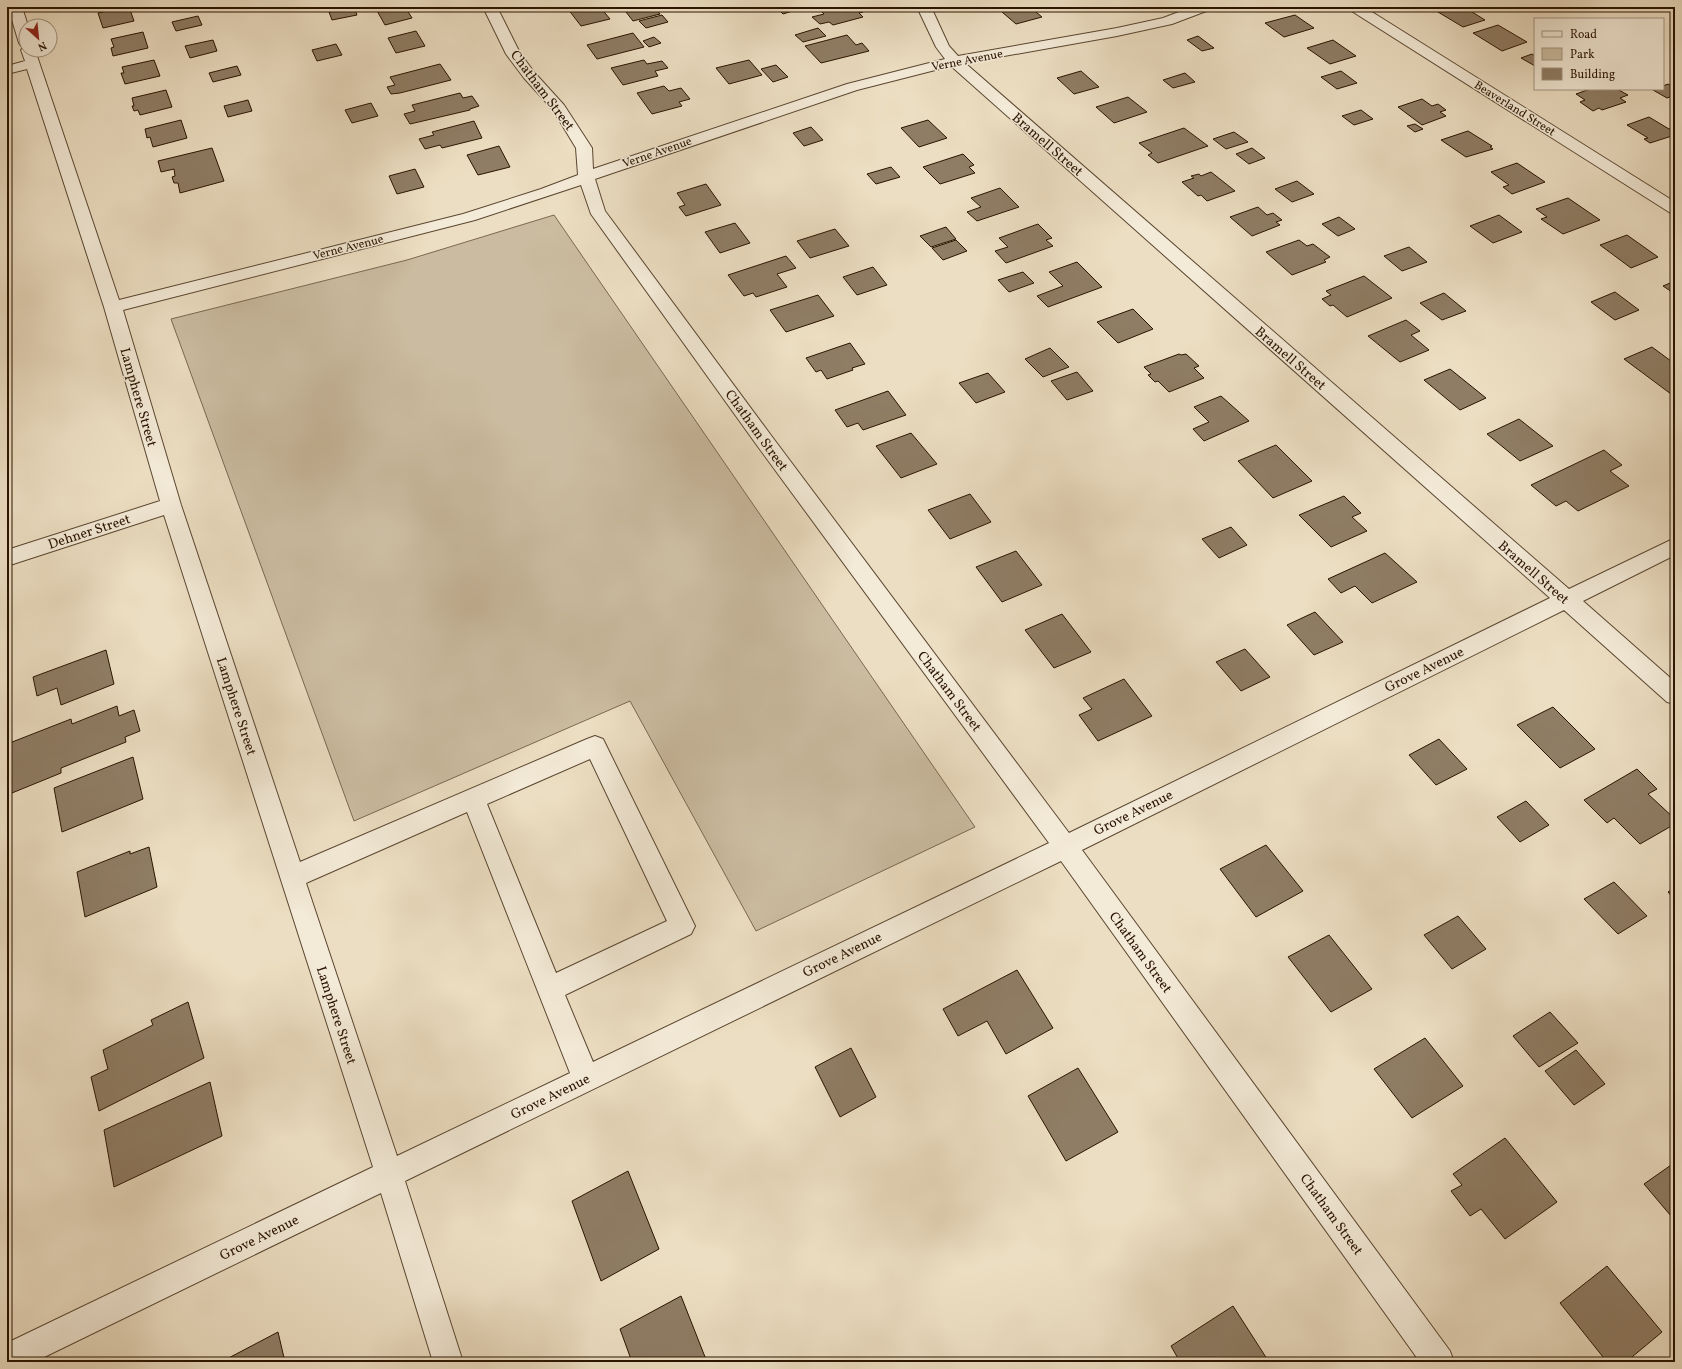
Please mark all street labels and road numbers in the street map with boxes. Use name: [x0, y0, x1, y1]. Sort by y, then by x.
street label: Verne Avenue: [930, 46, 1005, 76]
street label: Chatham Street: [505, 47, 578, 135]
street label: Beaverland Street: [1471, 77, 1558, 140]
street label: Bramell Street: [1007, 109, 1087, 181]
street label: Verne Avenue: [621, 134, 694, 172]
street label: Verne Avenue: [311, 231, 386, 264]
street label: Bramell Street: [1250, 323, 1330, 395]
street label: Lamphere Street: [114, 346, 161, 449]
street label: Chatham Street: [720, 386, 792, 476]
street label: Dehner Street: [46, 510, 133, 555]
street label: Bramell Street: [1493, 537, 1573, 609]
street label: Grove Avenue: [1382, 643, 1468, 698]
street label: Chatham Street: [912, 648, 985, 736]
street label: Lamphere Street: [211, 655, 260, 758]
street label: Grove Avenue: [1091, 786, 1177, 841]
street label: Chatham Street: [1104, 908, 1176, 998]
street label: Grove Avenue: [800, 928, 886, 983]
street label: Lamphere Street: [311, 964, 360, 1067]
street label: Grove Avenue: [508, 1070, 594, 1125]
street label: Chatham Street: [1295, 1170, 1367, 1260]
street label: Grove Avenue: [217, 1211, 303, 1266]

